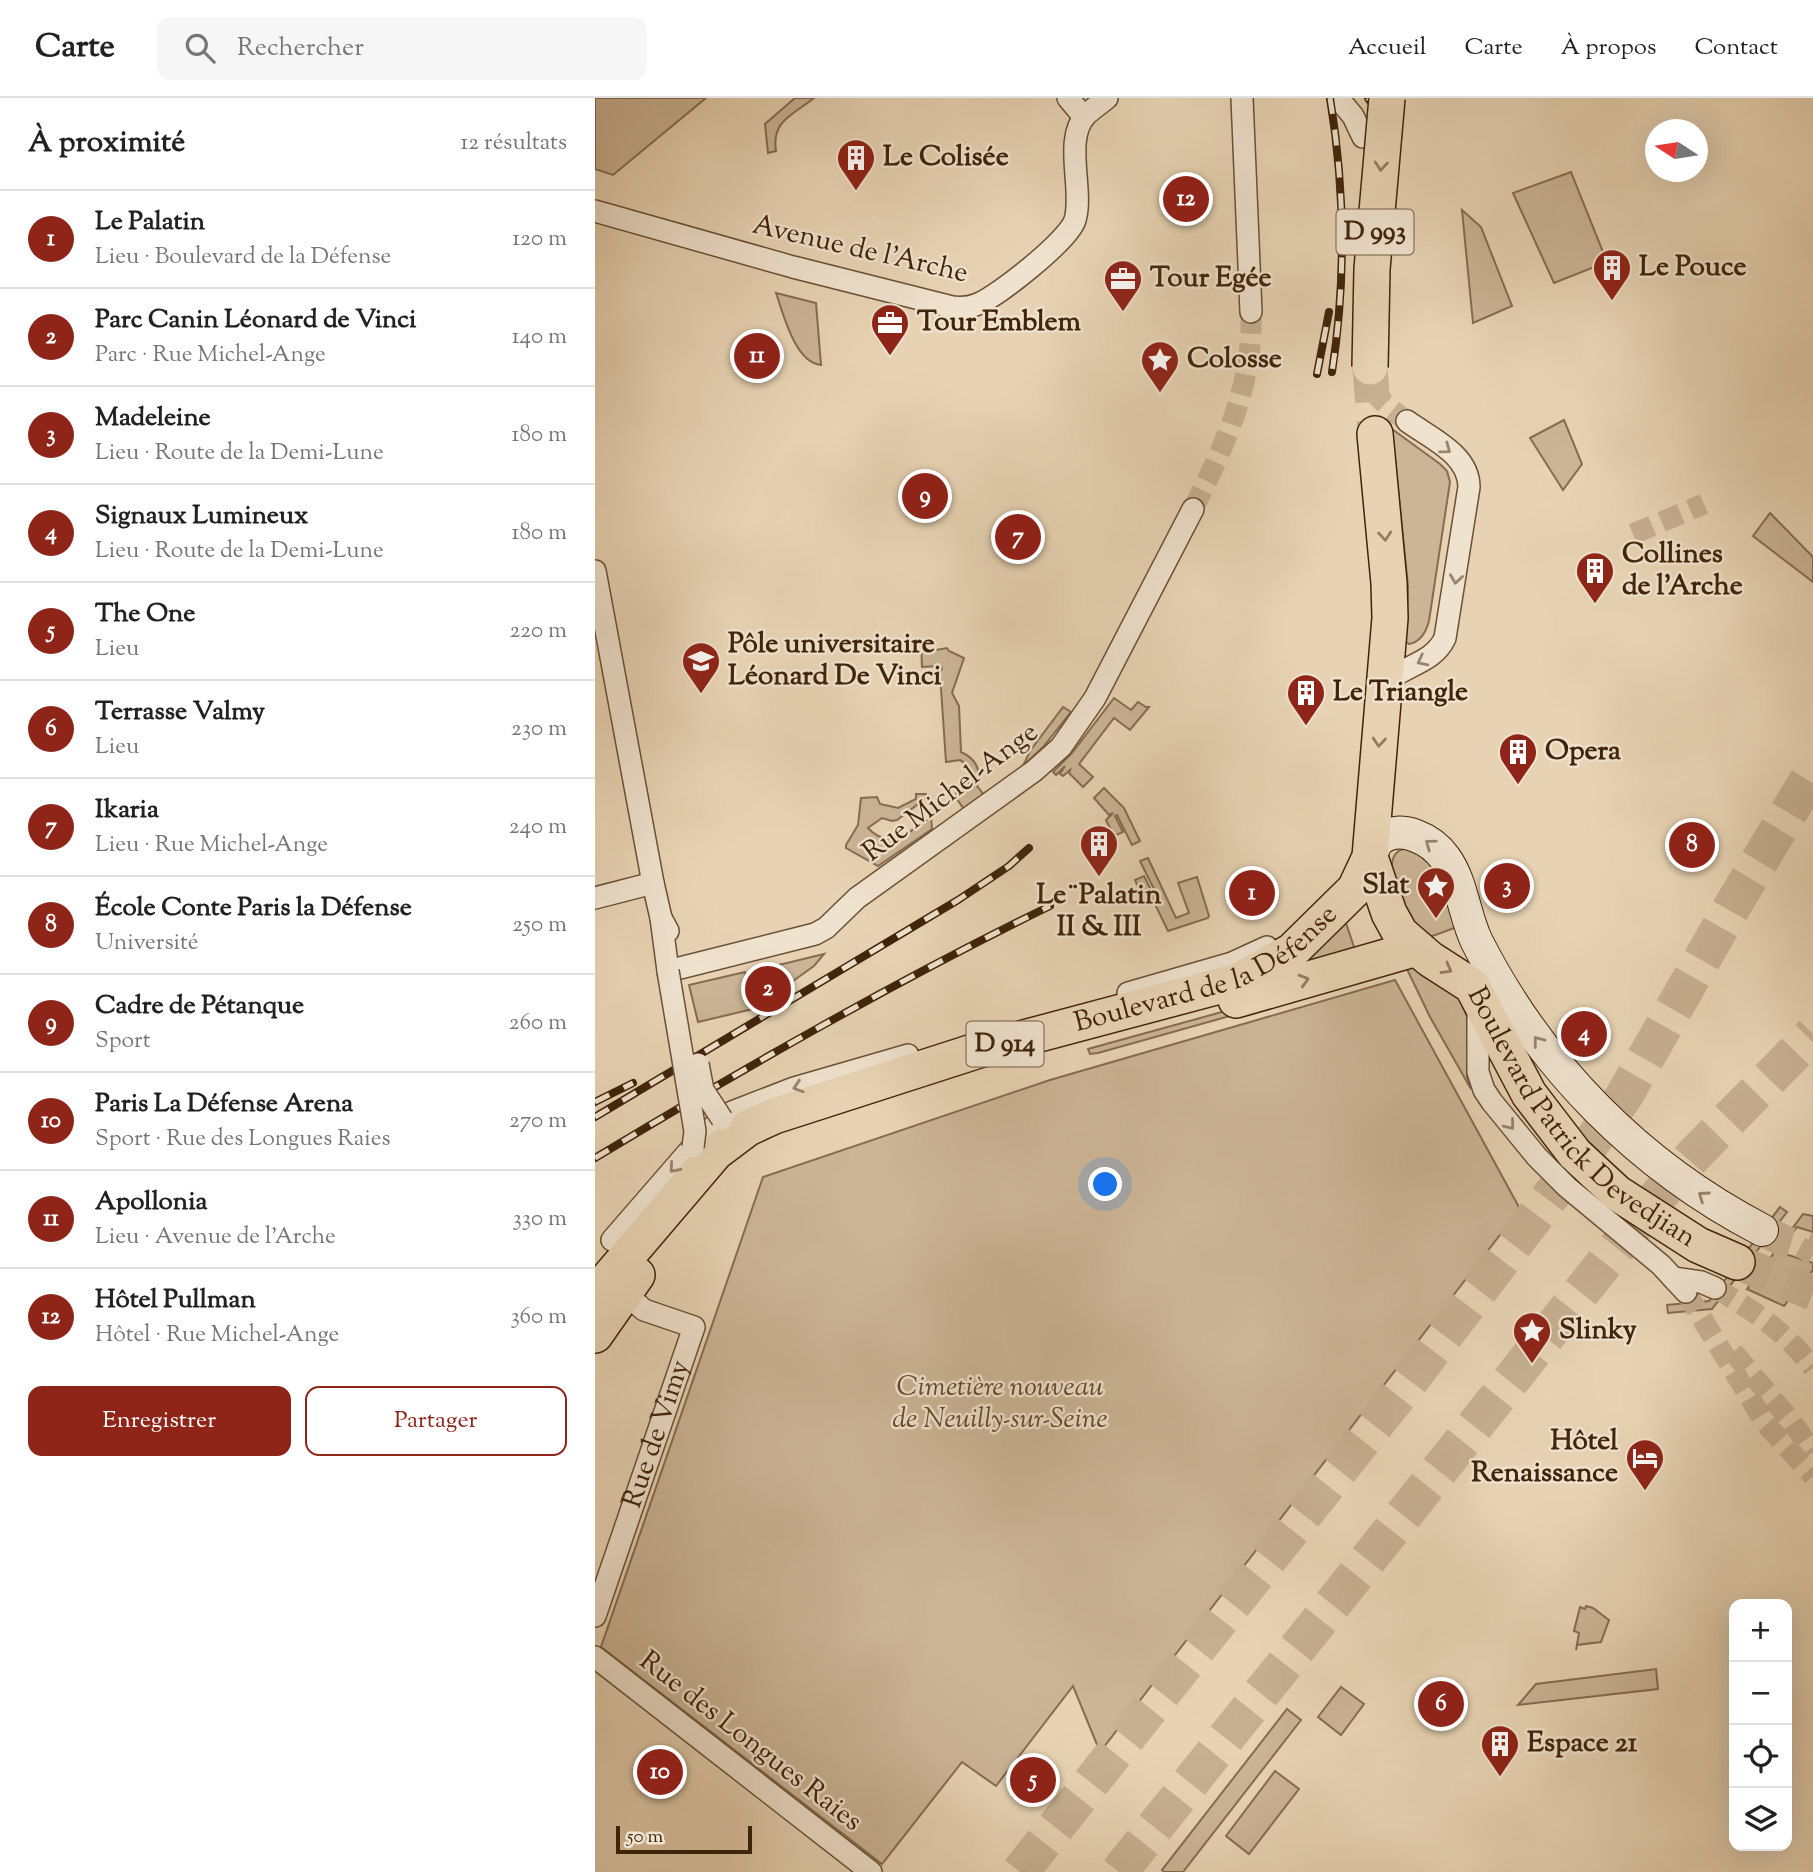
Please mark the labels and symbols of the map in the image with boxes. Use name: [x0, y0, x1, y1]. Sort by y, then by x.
north arrow: [1645, 119, 1708, 182]
building icon: Le Colisée: [835, 137, 877, 192]
place label: Le Colisée: [883, 138, 1009, 178]
one-way arrow: [1374, 161, 1389, 172]
pin: 12: [1163, 173, 1209, 225]
street label: Avenue de l'Arche: [748, 206, 972, 294]
road number: D 993: [1337, 209, 1413, 254]
building icon: Le Pouce: [1591, 247, 1633, 302]
place label: Le Pouce: [1639, 248, 1747, 288]
office icon: Tour Egée: [1102, 258, 1144, 313]
place label: Tour Egée: [1150, 259, 1272, 299]
office icon: Tour Emblem: [869, 302, 911, 357]
place label: Tour Emblem: [917, 303, 1082, 343]
pin: 11: [734, 330, 780, 382]
place icon: Colosse: [1139, 339, 1181, 394]
place label: Colosse: [1187, 340, 1282, 380]
one-way arrow: [1438, 441, 1450, 453]
pin: 9: [902, 470, 948, 522]
pin: 7: [995, 511, 1041, 563]
one-way arrow: [1377, 531, 1392, 542]
place label: Collines de l'Arche: [1622, 535, 1743, 607]
building icon: Collines de l'Arche: [1574, 550, 1616, 605]
one-way arrow: [1448, 573, 1463, 584]
place label: Pôle universitaire Léonard De Vinci: [728, 625, 942, 697]
school or university icon: Pôle universitaire Léonard De Vinci: [680, 640, 722, 695]
one-way arrow: [1417, 653, 1429, 667]
building icon: Le Triangle: [1285, 672, 1327, 727]
place label: Le Triangle: [1333, 673, 1468, 713]
street label: Rue Michel-Ange: [855, 714, 1047, 872]
building icon: Opera: [1497, 731, 1539, 786]
place label: Opera: [1545, 732, 1621, 772]
one-way arrow: [1372, 737, 1387, 748]
pin: 8: [1669, 819, 1715, 871]
building icon: Le¨Palatin II & III: [1078, 823, 1120, 878]
one-way arrow: [1425, 840, 1437, 852]
pin: 3: [1484, 860, 1530, 912]
place icon: Slat: [1415, 865, 1457, 920]
place label: Slat: [1362, 866, 1409, 906]
pin: 1: [1229, 867, 1275, 919]
place label: Le¨Palatin II & III: [1036, 876, 1162, 948]
street label: Boulevard de la Défense: [1070, 896, 1347, 1044]
one-way arrow: [1440, 961, 1453, 974]
pin: 2: [745, 963, 791, 1015]
one-way arrow: [1298, 973, 1310, 988]
street label: Boulevard Patrick Devedjian: [1456, 980, 1703, 1258]
pin: 4: [1561, 1008, 1607, 1060]
road number: D 914: [967, 1021, 1043, 1066]
one-way arrow: [1533, 1036, 1546, 1049]
one-way arrow: [792, 1079, 804, 1093]
one-way arrow: [1502, 1118, 1515, 1130]
one-way arrow: [670, 1160, 682, 1173]
your location: [1088, 1167, 1122, 1201]
one-way arrow: [1698, 1192, 1711, 1204]
place icon: Slinky: [1511, 1310, 1553, 1365]
place label: Slinky: [1559, 1311, 1637, 1351]
street label: Rue de Vimy: [613, 1355, 701, 1514]
park label: Cimetière nouveau de Neuilly-sur-Seine: [893, 1368, 1107, 1440]
place label: Hôtel Renaissance: [1471, 1422, 1618, 1494]
hotel icon: Hôtel Renaissance: [1624, 1437, 1666, 1492]
street label: Rue des Longues Raies: [630, 1642, 870, 1842]
pin: 6: [1418, 1678, 1464, 1730]
building icon: Espace 21: [1479, 1723, 1521, 1778]
place label: Espace 21: [1527, 1724, 1638, 1764]
pin: 10: [637, 1746, 683, 1798]
pin: 5: [1010, 1754, 1056, 1806]
scale bar: [616, 1823, 753, 1855]

